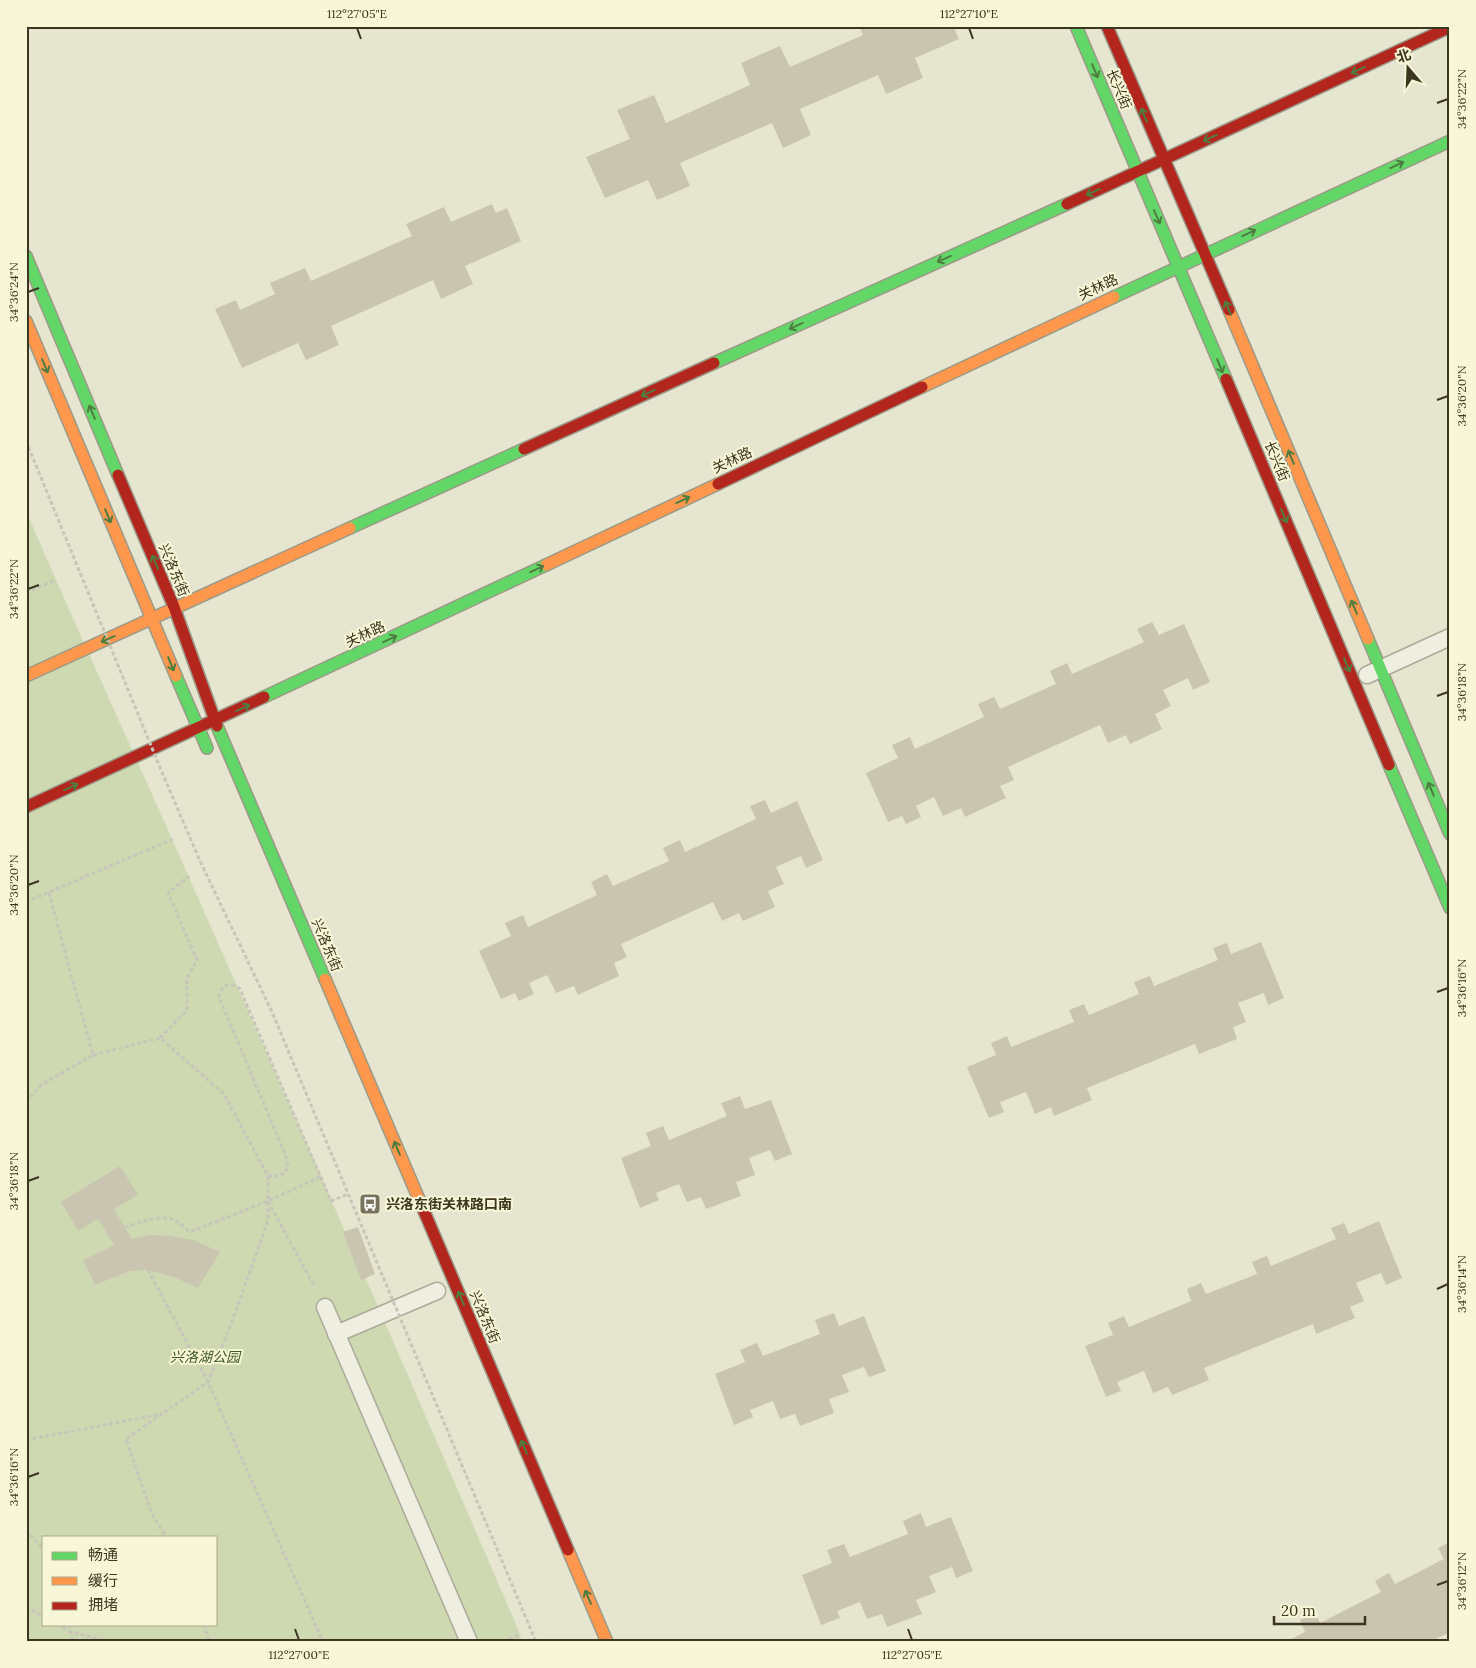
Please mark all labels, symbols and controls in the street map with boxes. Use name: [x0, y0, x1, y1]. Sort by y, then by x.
text: 112°27'05"E: [327, 6, 387, 21]
text: 112°27'10"E: [940, 6, 998, 21]
north arrow: [1384, 42, 1434, 92]
text: 北: [1394, 45, 1413, 66]
one-way arrow: [1090, 63, 1100, 78]
one-way arrow: [1351, 65, 1366, 75]
street label: 长兴街: [1103, 66, 1135, 112]
text: 34°36'22"N: [1454, 69, 1469, 129]
one-way arrow: [1139, 108, 1149, 123]
one-way arrow: [1203, 134, 1218, 143]
one-way arrow: [1389, 160, 1404, 170]
one-way arrow: [1086, 188, 1101, 197]
one-way arrow: [1152, 209, 1162, 224]
one-way arrow: [1241, 228, 1256, 237]
one-way arrow: [937, 254, 952, 264]
text: 34°36'24"N: [6, 262, 21, 322]
street label: 关林路: [1075, 270, 1121, 304]
one-way arrow: [1222, 301, 1232, 316]
one-way arrow: [789, 321, 804, 331]
one-way arrow: [41, 358, 51, 373]
one-way arrow: [1216, 358, 1226, 373]
text: 34°36'20"N: [1454, 365, 1469, 427]
one-way arrow: [641, 388, 656, 398]
one-way arrow: [87, 405, 96, 420]
street label: 长兴街: [1261, 438, 1293, 484]
street label: 关林路: [709, 443, 755, 477]
one-way arrow: [1285, 450, 1295, 465]
one-way arrow: [676, 494, 691, 504]
one-way arrow: [104, 508, 114, 523]
one-way arrow: [1279, 508, 1289, 523]
street label: 兴洛东街: [155, 541, 193, 599]
one-way arrow: [150, 555, 159, 570]
text: 34°36'22"N: [6, 559, 21, 619]
one-way arrow: [529, 564, 544, 574]
one-way arrow: [1349, 600, 1358, 615]
street label: 关林路: [342, 617, 388, 651]
one-way arrow: [100, 634, 115, 644]
one-way arrow: [382, 634, 397, 643]
one-way arrow: [167, 656, 176, 671]
one-way arrow: [1343, 657, 1352, 672]
text: 34°36'18"N: [1454, 663, 1469, 721]
one-way arrow: [235, 703, 250, 713]
one-way arrow: [63, 781, 78, 791]
one-way arrow: [1425, 782, 1435, 797]
text: 34°36'20"N: [6, 854, 21, 916]
street label: 兴洛东街: [308, 916, 346, 974]
text: 34°36'16"N: [1454, 959, 1469, 1017]
one-way arrow: [392, 1141, 402, 1156]
text: 34°36'18"N: [6, 1152, 21, 1210]
bus stop icon: 兴洛东街关林路口南: [358, 1192, 382, 1216]
place label: 兴洛东街关林路口南: [386, 1195, 512, 1213]
text: 34°36'14"N: [1454, 1255, 1469, 1313]
street label: 兴洛东街: [466, 1288, 504, 1346]
one-way arrow: [455, 1291, 465, 1306]
park label: 兴洛湖公园: [170, 1348, 242, 1366]
one-way arrow: [519, 1440, 529, 1455]
text: 34°36'16"N: [6, 1448, 21, 1506]
legend: [42, 1536, 218, 1626]
text: 畅通: [88, 1545, 118, 1564]
text: 34°36'12"N: [1454, 1552, 1469, 1610]
text: 缓行: [88, 1571, 118, 1590]
one-way arrow: [583, 1590, 593, 1605]
scale bar: [1274, 1593, 1365, 1625]
text: 拥堵: [88, 1595, 118, 1614]
text: 20 m: [1281, 1601, 1316, 1620]
text: 112°27'00"E: [268, 1647, 330, 1662]
text: 112°27'05"E: [882, 1647, 942, 1662]

